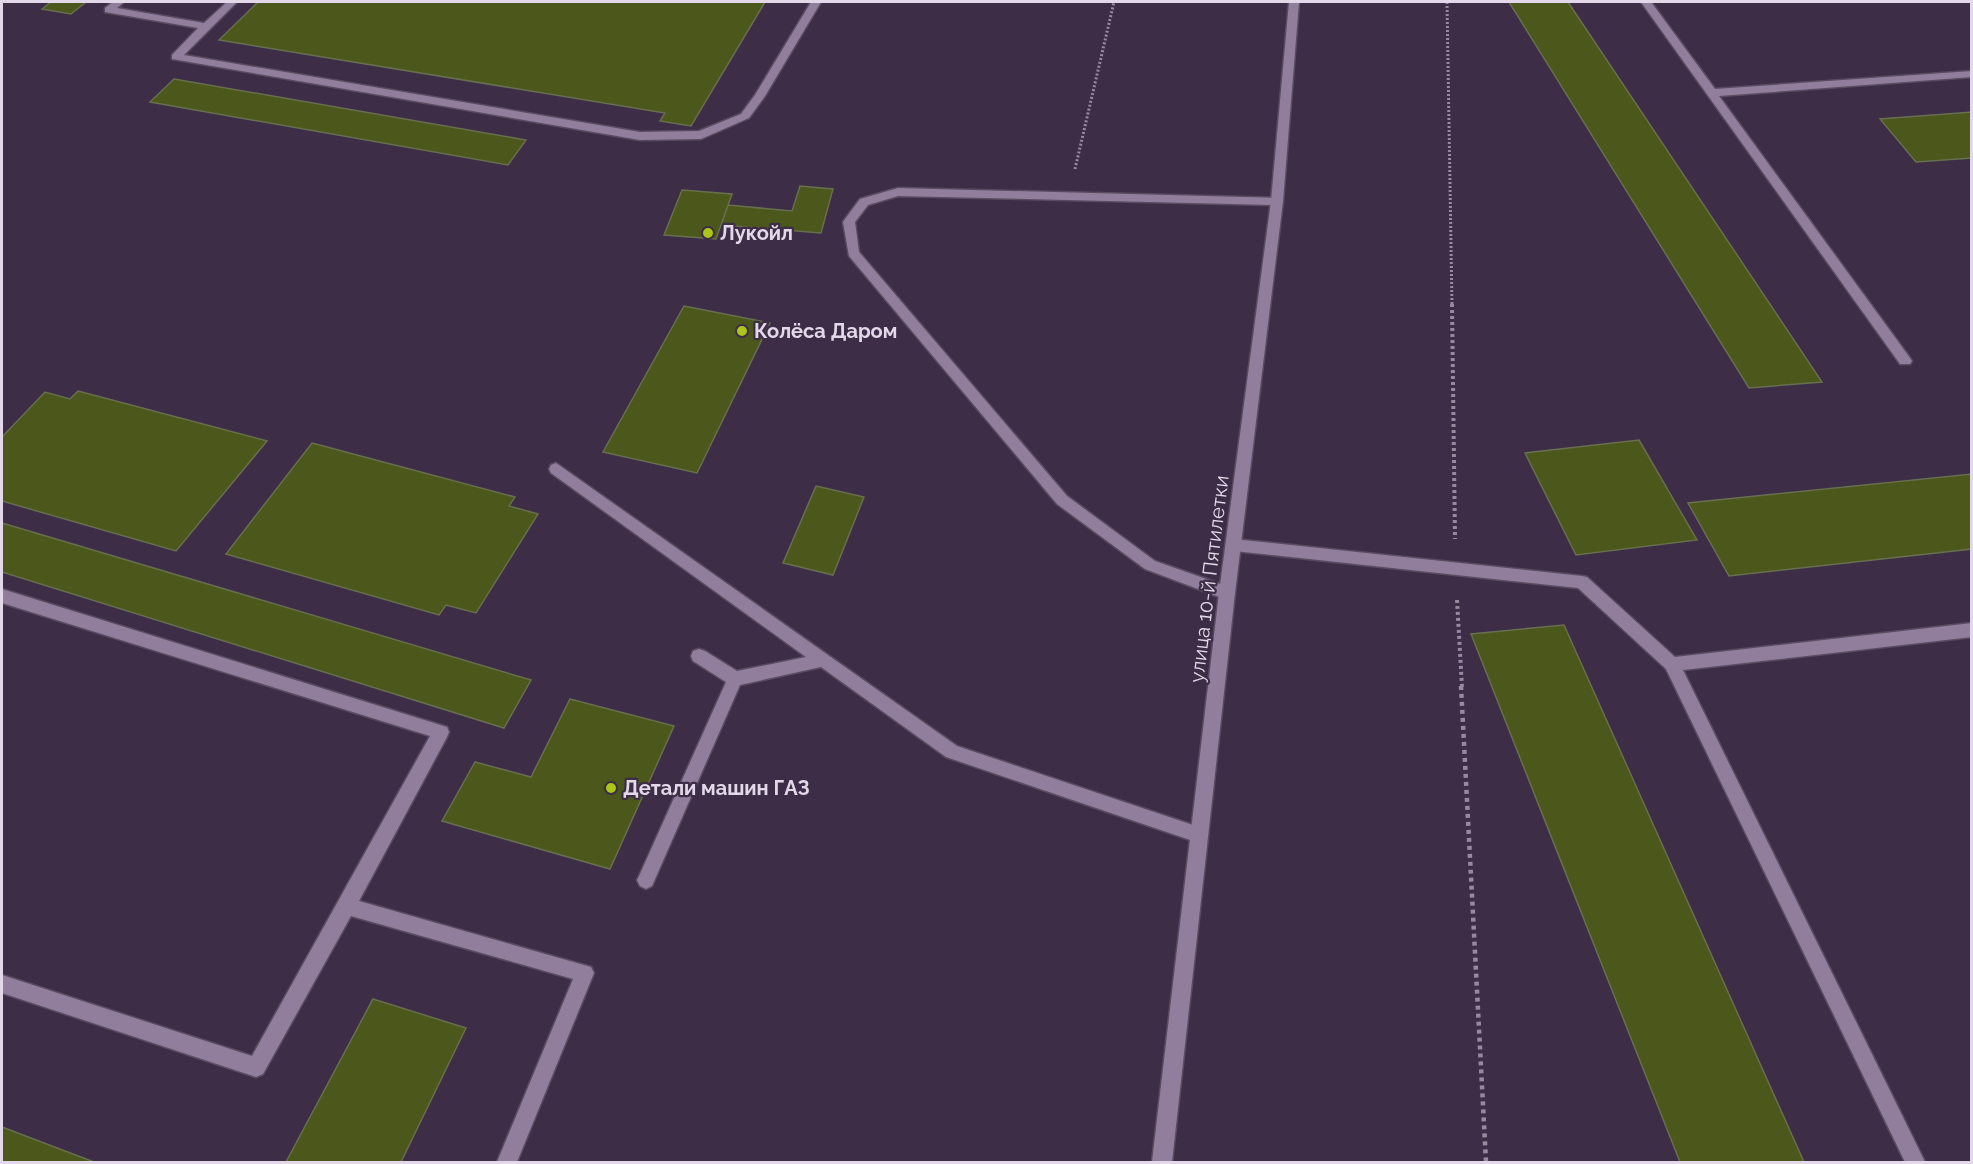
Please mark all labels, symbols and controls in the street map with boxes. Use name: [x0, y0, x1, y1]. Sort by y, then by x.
place label: Лукойл: [720, 221, 793, 245]
marker: Лукойл: [701, 226, 715, 240]
place label: Колёса Даром: [754, 319, 897, 343]
marker: Колёса Даром: [735, 324, 749, 338]
street label: улица 10-й Пятилетки: [1184, 474, 1234, 684]
place label: Детали машин ГАЗ: [623, 776, 810, 800]
marker: Детали машин ГАЗ: [604, 781, 618, 795]

